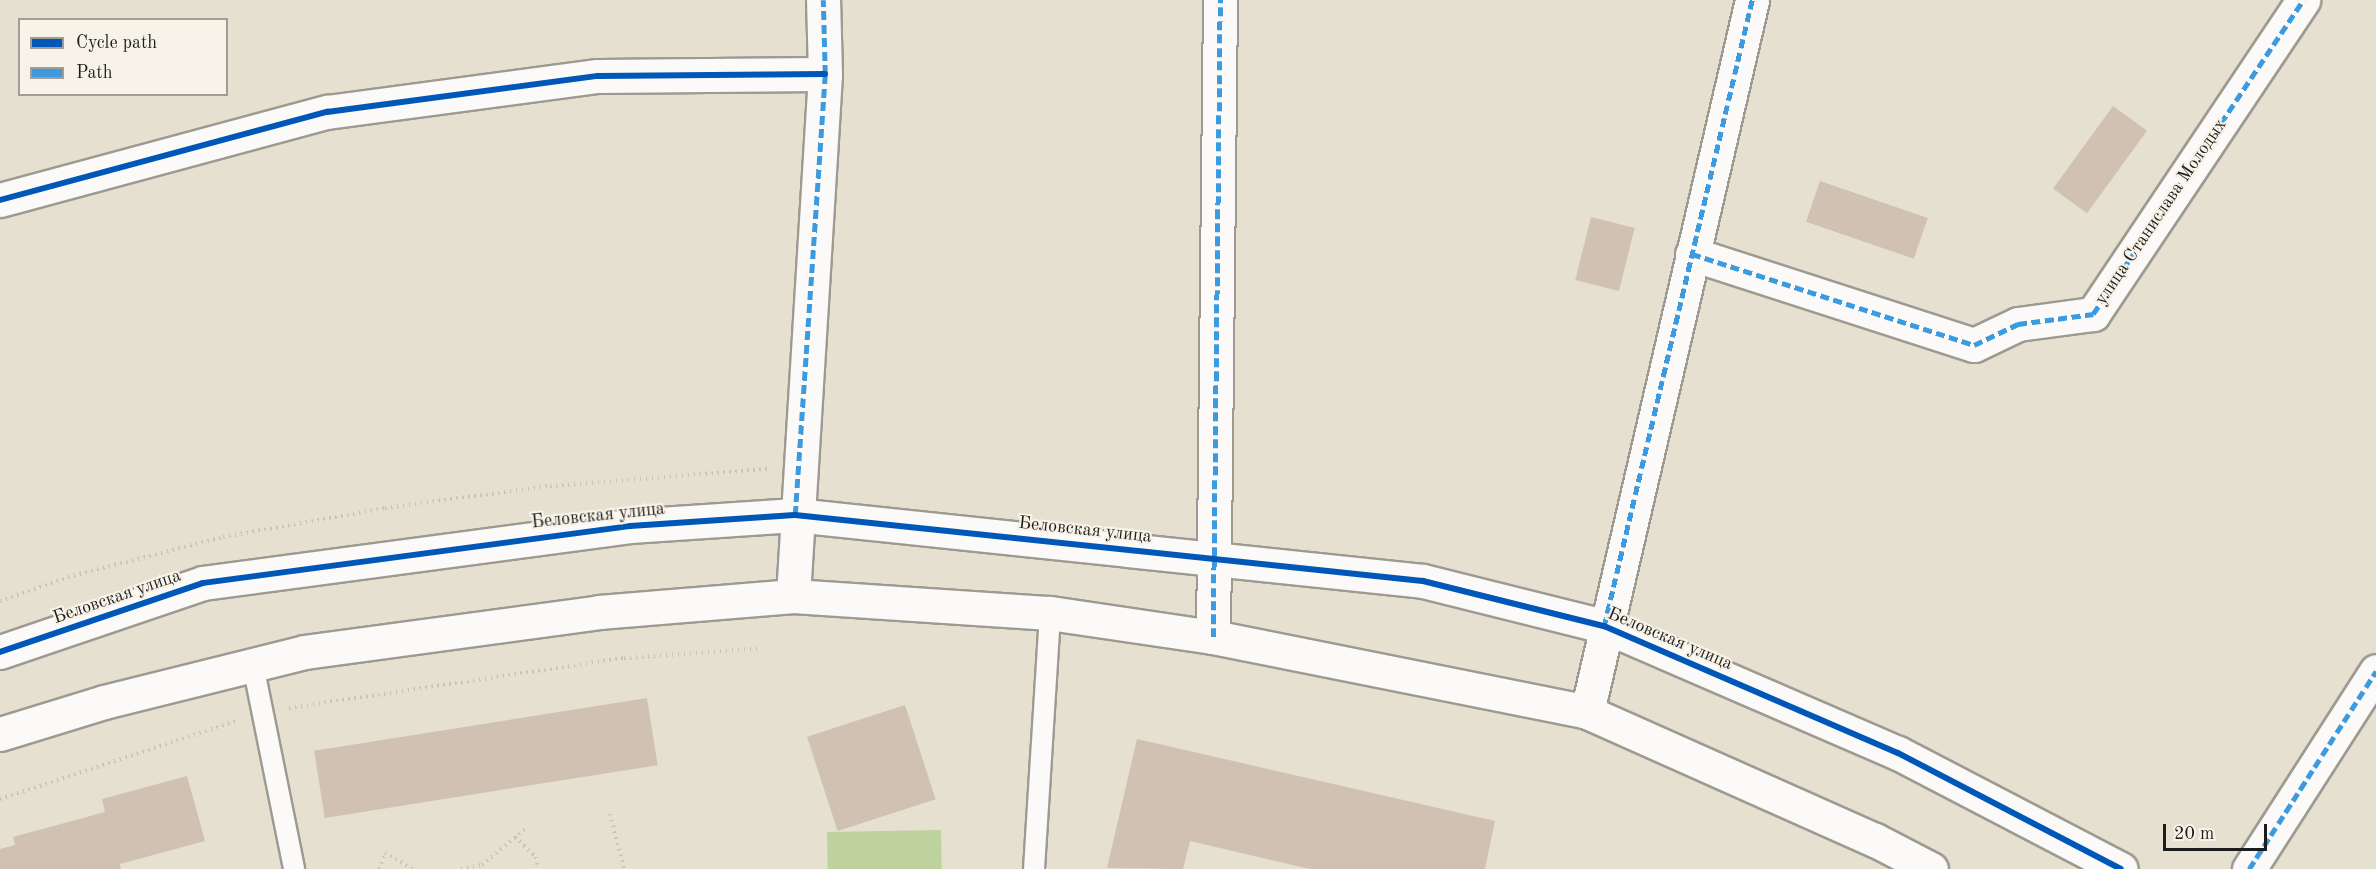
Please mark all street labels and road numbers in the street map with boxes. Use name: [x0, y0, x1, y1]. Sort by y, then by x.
street label: улица Станислава Молодых: [2091, 115, 2231, 309]
street label: Беловская улица: [530, 498, 666, 534]
street label: Беловская улица: [1017, 512, 1153, 548]
street label: Беловская улица: [50, 565, 184, 629]
street label: Беловская улица: [1604, 603, 1736, 675]

